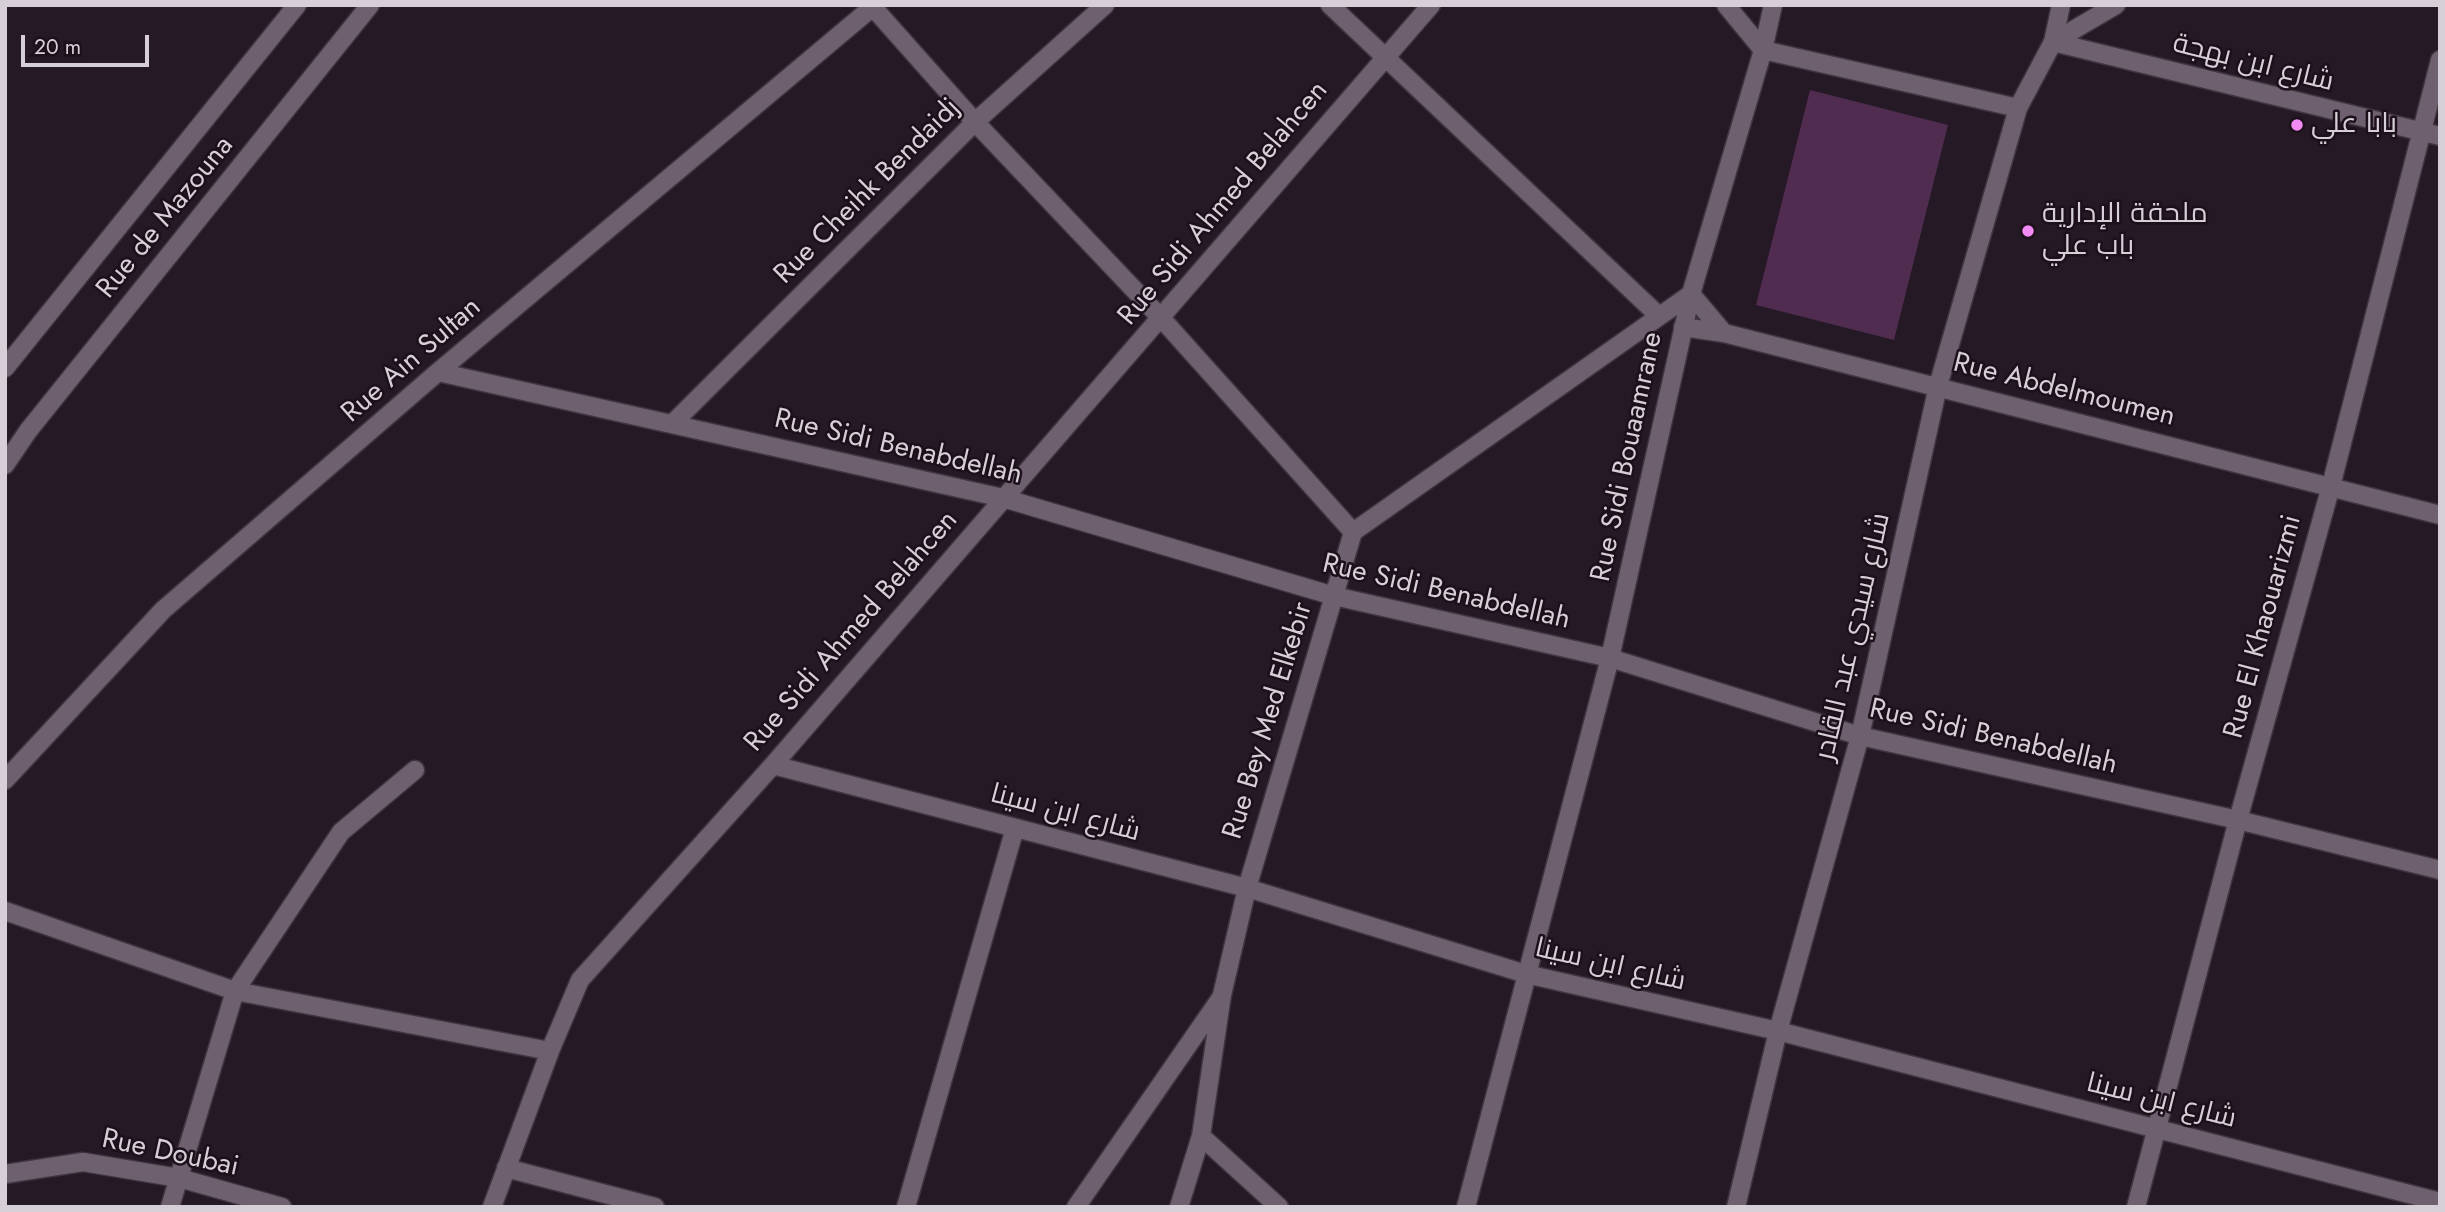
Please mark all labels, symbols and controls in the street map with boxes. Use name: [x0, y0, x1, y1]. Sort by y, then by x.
scale bar: [24, 21, 152, 65]
street label: شارع ابن بهجة: [2169, 28, 2337, 100]
text: 20 m: [34, 32, 81, 62]
street label: Rue Sidi Ahmed Belahcen: [1112, 75, 1336, 333]
street label: Rue Cheihk Bendaidj: [768, 92, 968, 292]
place label: بابا علي: [2311, 108, 2397, 142]
marker: بابا علي: [2289, 117, 2305, 133]
street label: Rue de Mazouna: [90, 130, 242, 306]
place label: ملحقة الإدارية باب علي: [2042, 198, 2208, 264]
marker: ملحقة الإدارية باب علي: [2020, 223, 2036, 239]
street label: Rue Ain Sultan: [336, 291, 488, 431]
street label: Rue Sidi Bouaamrane: [1585, 329, 1671, 585]
street label: Rue Abdelmoumen: [1950, 347, 2178, 435]
street label: Rue Sidi Benabdellah: [771, 403, 1025, 493]
street label: Rue Sidi Ahmed Belahcen: [738, 505, 966, 759]
street label: شارع سيدي عبد القادر: [1809, 510, 1899, 764]
street label: Rue El Khaouarizmi: [2218, 512, 2310, 742]
street label: Rue Sidi Benabdellah: [1319, 548, 1573, 638]
street label: Rue Bey Med Elkebir: [1217, 598, 1321, 844]
street label: Rue Sidi Benabdellah: [1866, 693, 2120, 783]
street label: شارع ابن سينا: [987, 778, 1143, 850]
street label: شارع ابن سينا: [1531, 932, 1689, 1000]
street label: شارع ابن سينا: [2082, 1067, 2240, 1137]
street label: Rue Doubai: [99, 1123, 241, 1185]

